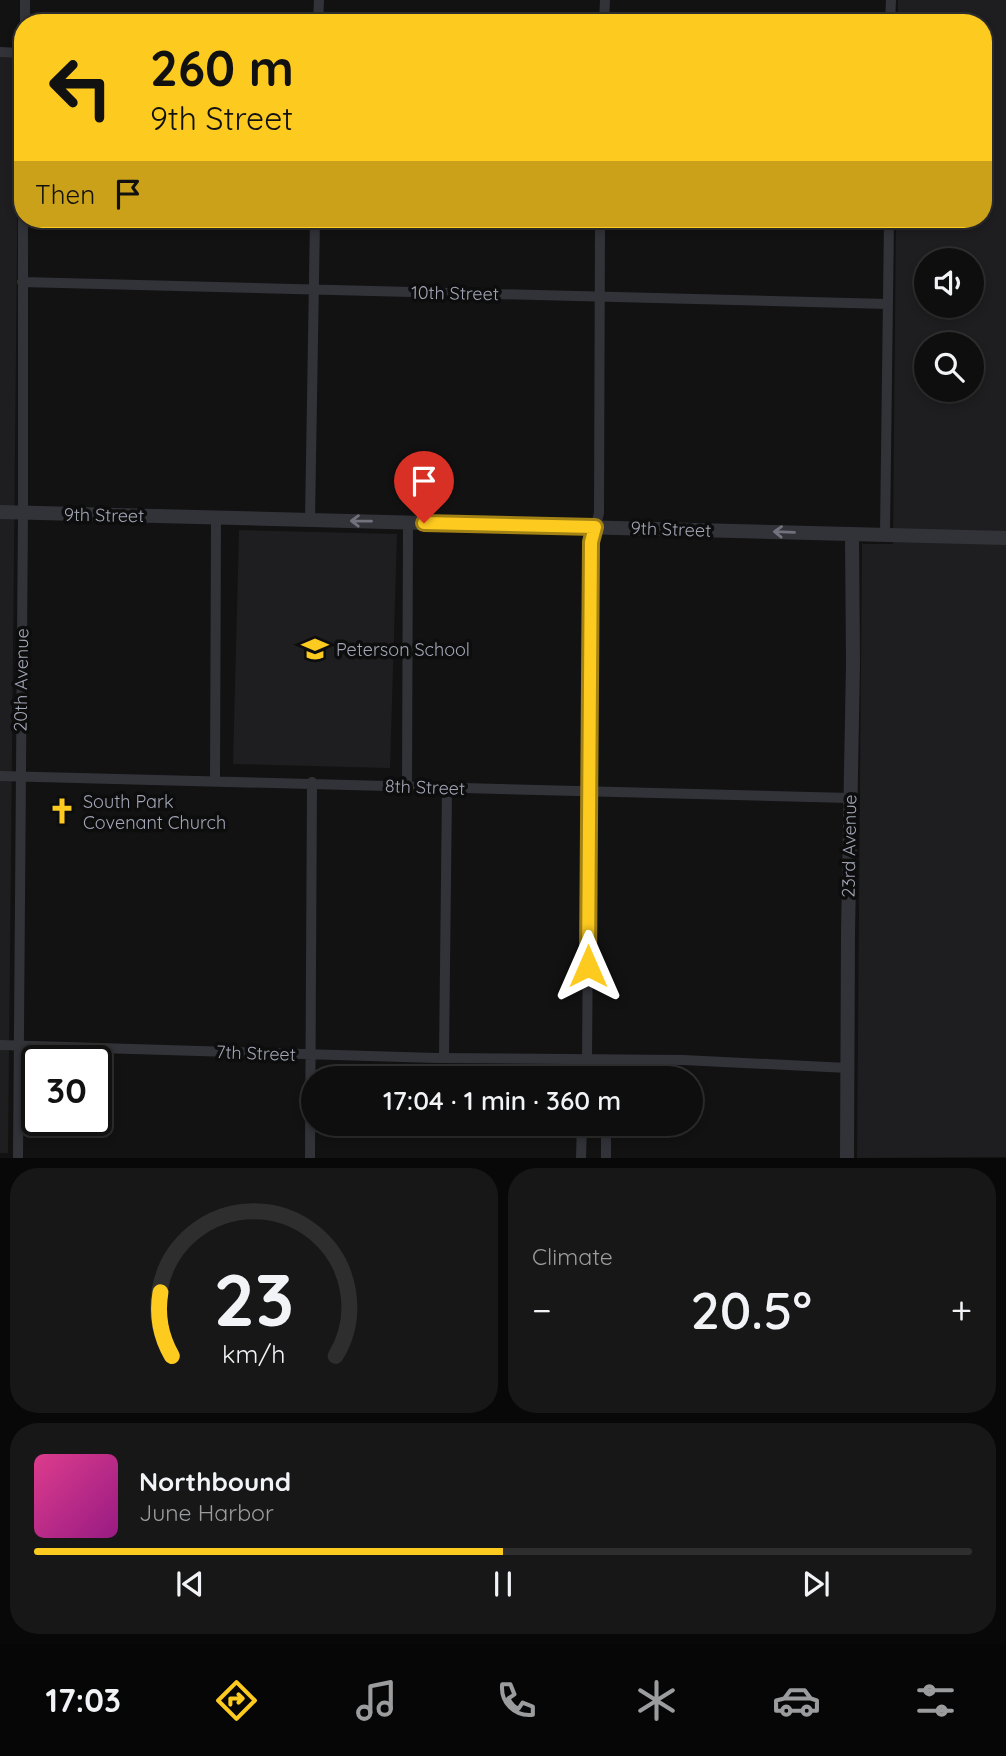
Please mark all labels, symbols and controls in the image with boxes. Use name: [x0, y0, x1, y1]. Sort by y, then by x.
text: 260 m: [150, 37, 294, 98]
icon: left: [35, 42, 126, 133]
text: 9th Street: [150, 98, 293, 138]
icon: arrive: [109, 175, 147, 213]
text: Then: [35, 178, 95, 211]
map controls: [914, 248, 984, 402]
button: sound: [914, 248, 984, 318]
street label: 10th Street: [411, 281, 499, 305]
button: search: [914, 332, 984, 402]
pin: [394, 451, 454, 523]
icon: arrive: [405, 462, 443, 500]
street label: 9th Street: [64, 503, 144, 527]
one-way arrow: [350, 514, 373, 528]
street label: 9th Street: [630, 516, 712, 542]
one-way arrow: [773, 525, 796, 539]
street label: 20th Avenue: [9, 628, 33, 732]
school or university icon: Peterson School: [300, 634, 330, 664]
place label: Peterson School: [336, 638, 470, 661]
street label: 8th Street: [385, 774, 465, 800]
place label: South Park Covenant Church: [83, 790, 226, 834]
street label: 23rd Avenue: [837, 794, 861, 898]
church icon: South Park Covenant Church: [47, 796, 77, 826]
position arrow: [551, 929, 625, 1003]
street label: 7th Street: [216, 1040, 296, 1066]
speed limit sign: 30: [21, 1045, 112, 1136]
text: 17:04 · 1 min · 360 m: [383, 1084, 621, 1117]
text: Climate: [532, 1242, 613, 1271]
text: 23: [214, 1254, 294, 1345]
text: 20.5°: [690, 1277, 812, 1342]
text: −: [532, 1286, 552, 1334]
text: +: [951, 1286, 972, 1334]
text: km/h: [222, 1338, 286, 1369]
text: Northbound: [139, 1465, 291, 1498]
text: June Harbor: [139, 1498, 274, 1527]
icon: previous: [171, 1565, 209, 1603]
icon: pause: [484, 1565, 522, 1603]
icon: next: [797, 1565, 835, 1603]
icon: directions: [212, 1676, 261, 1725]
icon: music: [352, 1676, 401, 1725]
icon: phone: [492, 1676, 541, 1725]
icon: climate: [632, 1676, 681, 1725]
icon: car: [772, 1676, 821, 1725]
icon: filters: [911, 1676, 960, 1725]
text: 17:03: [45, 1680, 121, 1720]

